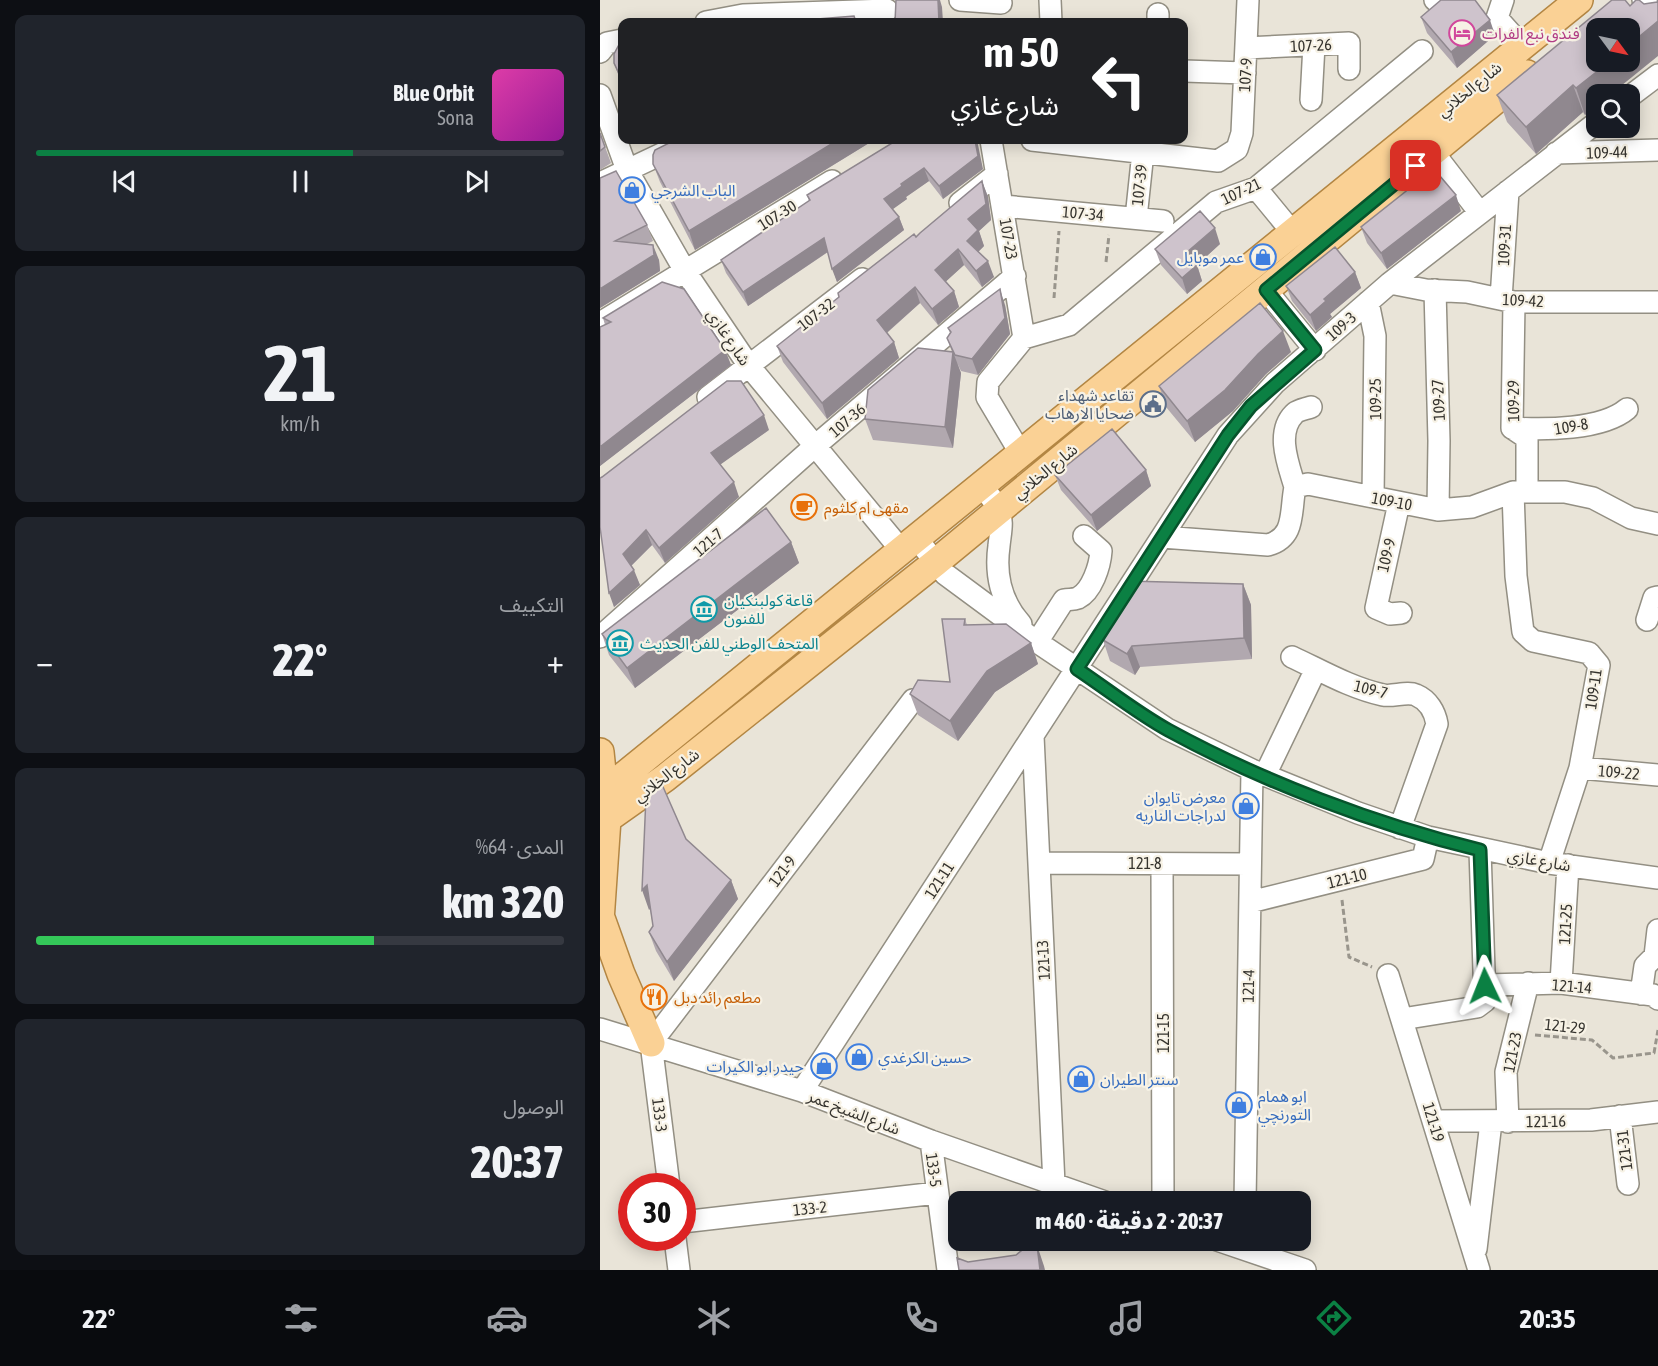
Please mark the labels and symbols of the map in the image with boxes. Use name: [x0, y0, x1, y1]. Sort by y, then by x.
hotel icon: فندق نبع الفرات: [1447, 18, 1477, 48]
north arrow: [1586, 18, 1640, 72]
place label: فندق نبع الفرات: [1482, 24, 1580, 46]
street label: 107-26: [1290, 35, 1332, 55]
street label: 107-9: [1235, 58, 1255, 92]
street label: شارع الخلاني: [1433, 58, 1507, 123]
pin: [1390, 140, 1441, 191]
street label: 109-44: [1586, 142, 1628, 162]
street label: 107-39: [1128, 163, 1150, 207]
street label: 107-21: [1218, 174, 1264, 208]
shop icon: الباب الشرجي: [617, 175, 647, 205]
place label: الباب الشرجي: [651, 181, 736, 203]
street label: 107-30: [755, 196, 799, 234]
street label: 107-34: [1061, 202, 1105, 224]
street label: 107-23: [997, 217, 1021, 261]
street label: 109-31: [1494, 224, 1514, 266]
shop icon: عمر موبايل: [1248, 242, 1278, 272]
place label: عمر موبايل: [1177, 248, 1244, 267]
street label: 109-42: [1502, 290, 1544, 310]
street label: 107-32: [794, 294, 838, 334]
street label: شارع غازي: [700, 305, 754, 371]
street label: 109-3: [1322, 308, 1360, 344]
street label: 109-25: [1366, 378, 1384, 420]
street label: 109-27: [1428, 379, 1448, 421]
street label: 109-29: [1504, 380, 1522, 422]
place label: تقاعد شهداء ضحايا الارهاب: [1045, 386, 1134, 423]
public building icon: تقاعد شهداء ضحايا الارهاب: [1138, 389, 1168, 419]
street label: 107-36: [825, 400, 869, 440]
street label: 109-8: [1553, 414, 1589, 438]
street label: شارع الخلاني: [1009, 440, 1083, 505]
street label: 109-10: [1370, 488, 1414, 514]
cafe icon: مقهى ام كلثوم: [789, 492, 819, 522]
place label: مقهى ام كلثوم: [824, 498, 909, 520]
street label: 121-7: [690, 524, 726, 560]
street label: 109-9: [1373, 536, 1399, 574]
place label: قاعة كولبنكيان للفنون: [724, 591, 813, 628]
museum icon: قاعة كولبنكيان للفنون: [689, 594, 719, 624]
museum icon: المتحف الوطني للفن الحديث: [605, 628, 635, 658]
place label: المتحف الوطني للفن الحديث: [640, 634, 819, 656]
street label: 109-11: [1581, 668, 1605, 710]
street label: 109-7: [1352, 676, 1390, 702]
street label: شارع الخلاني: [630, 745, 705, 809]
street label: 109-22: [1597, 761, 1641, 783]
place label: معرض تايوان لدراجات الناريه: [1136, 788, 1226, 825]
shop icon: معرض تايوان لدراجات الناريه: [1231, 791, 1261, 821]
street label: شارع غازي: [1505, 846, 1572, 878]
street label: 121-9: [765, 852, 799, 890]
street label: 121-8: [1128, 854, 1162, 872]
street label: 121-11: [921, 858, 957, 902]
street label: 121-10: [1325, 864, 1369, 892]
street label: 121-25: [1555, 903, 1575, 945]
street label: 121-13: [1033, 940, 1053, 980]
position arrow: [1453, 954, 1517, 1018]
street label: 121-4: [1239, 969, 1257, 1003]
street label: 121-14: [1551, 975, 1593, 997]
restaurant icon: مطعم رائد دبل: [639, 982, 669, 1012]
place label: مطعم رائد دبل: [674, 988, 761, 1010]
street label: 121-15: [1154, 1013, 1172, 1053]
street label: 121-29: [1544, 1015, 1586, 1037]
street label: 121-23: [1499, 1030, 1525, 1074]
shop icon: حسين الكرغدي: [844, 1042, 874, 1072]
place label: حسين الكرغدي: [878, 1048, 972, 1070]
shop icon: حيدر ابو الكيرات: [809, 1051, 839, 1081]
place label: حيدر ابو الكيرات: [706, 1057, 804, 1076]
shop icon: سنتر الطيران: [1066, 1064, 1096, 1094]
place label: سنتر الطيران: [1100, 1070, 1179, 1089]
street label: شارع الشيخ عمر: [803, 1086, 903, 1142]
place label: ابو همام التورنچي: [1258, 1087, 1311, 1127]
shop icon: ابو همام التورنچي: [1224, 1090, 1254, 1120]
street label: 133-3: [649, 1097, 671, 1133]
street label: 121-19: [1420, 1100, 1448, 1144]
street label: 121-16: [1526, 1112, 1566, 1130]
street label: 121-31: [1613, 1129, 1635, 1171]
street label: 133-5: [923, 1152, 945, 1188]
speed limit sign: 30: [618, 1173, 696, 1251]
street label: 133-2: [792, 1197, 828, 1219]

